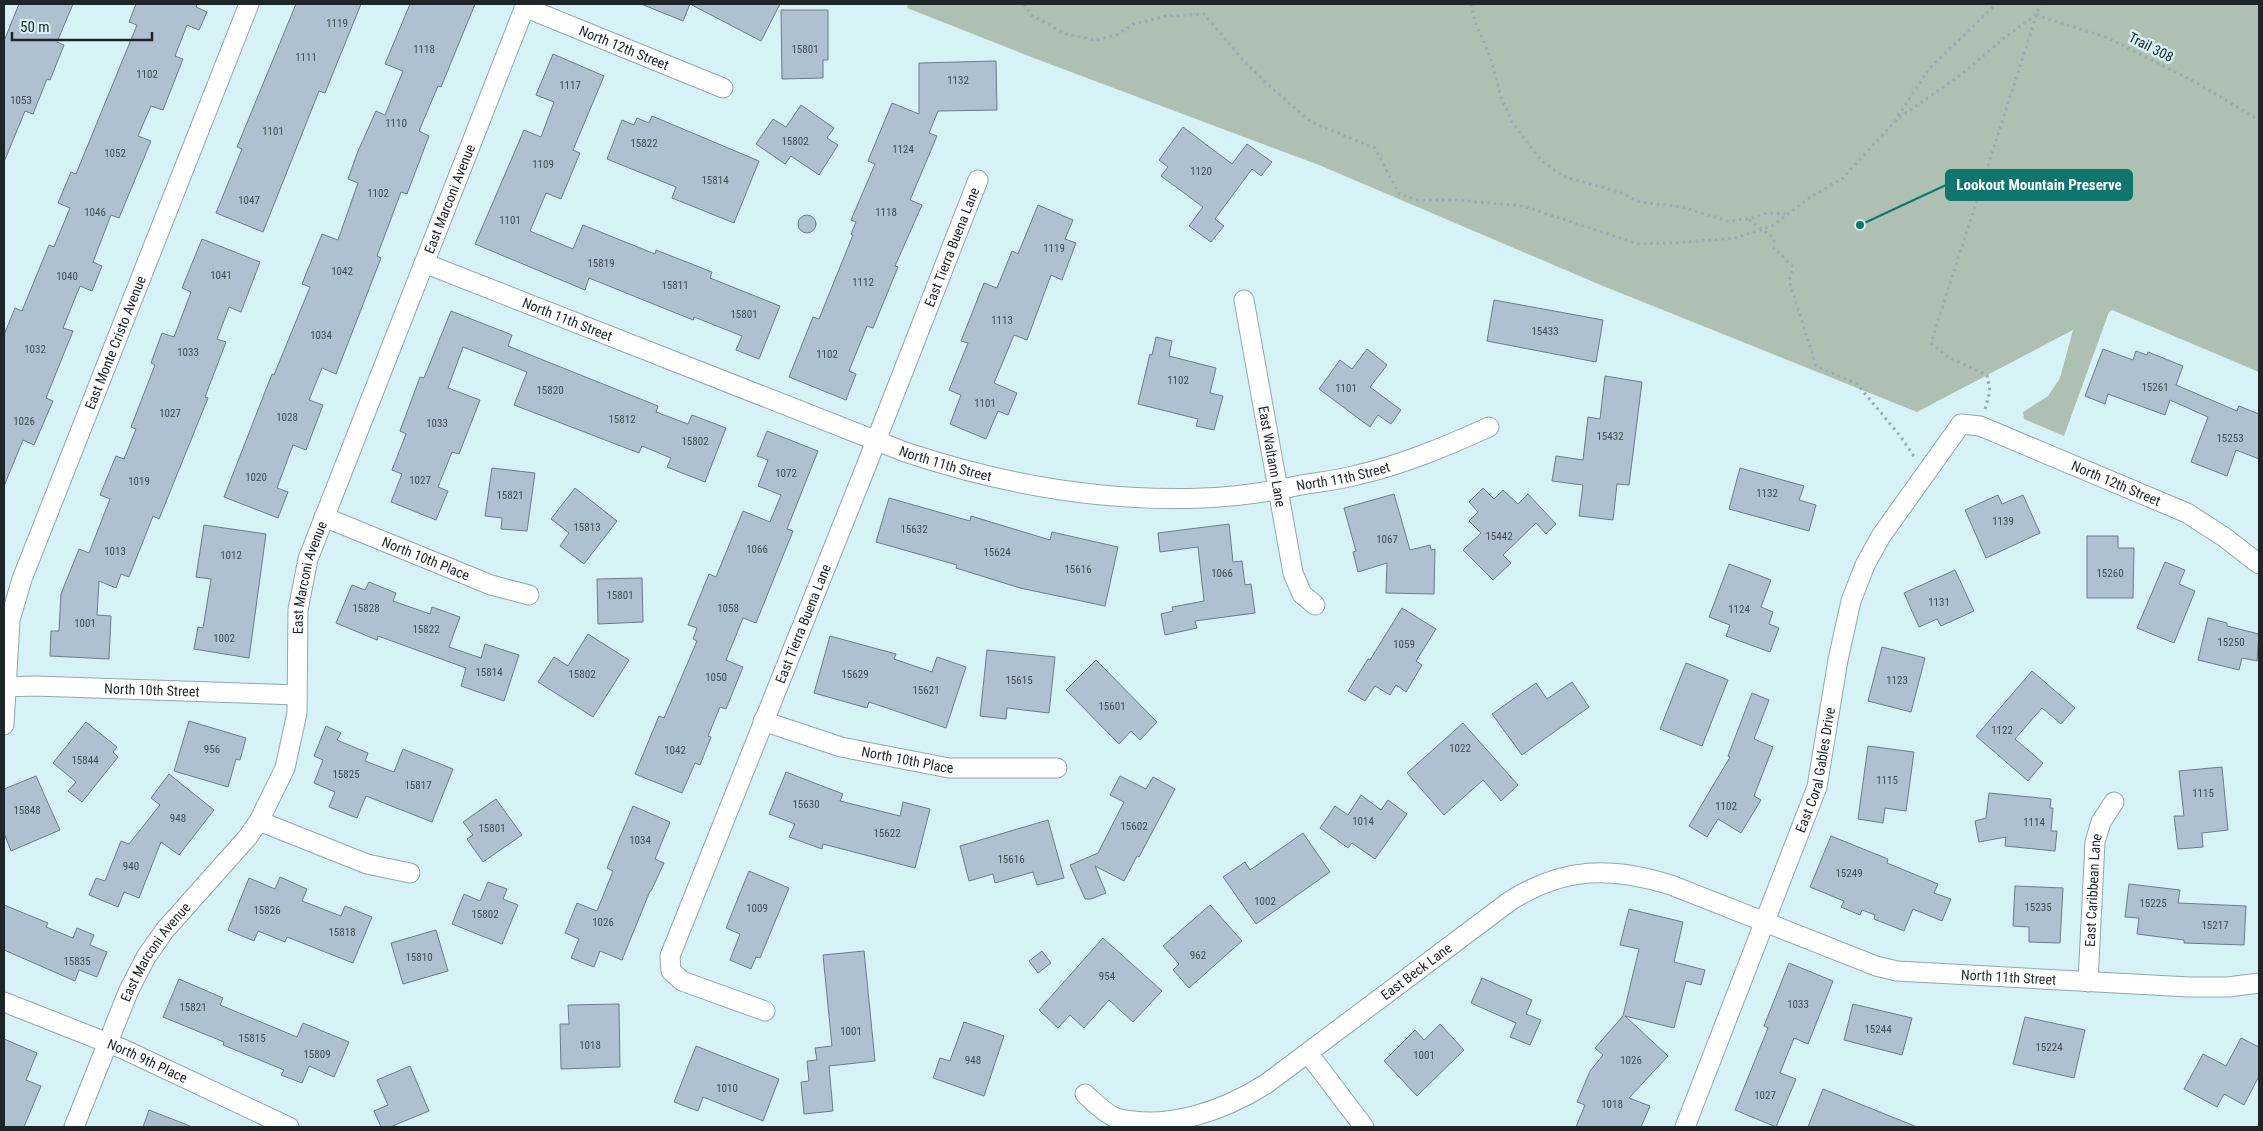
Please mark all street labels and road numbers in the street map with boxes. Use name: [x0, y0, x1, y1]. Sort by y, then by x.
street label: North 12th Street: [577, 22, 671, 73]
street label: Trail 308: [2126, 29, 2176, 65]
street label: East Marconi Avenue: [421, 142, 478, 256]
street label: East Tierra Buena Lane: [921, 185, 982, 309]
street label: East Monte Cristo Avenue: [82, 273, 149, 412]
street label: North 11th Street: [520, 294, 615, 344]
street label: East Waltann Lane: [1255, 405, 1289, 509]
street label: North 11th Street: [897, 443, 993, 484]
street label: North 12th Street: [2069, 457, 2163, 509]
street label: North 11th Street: [1295, 459, 1392, 494]
street label: East Marconi Avenue: [290, 519, 330, 634]
street label: North 10th Place: [380, 534, 472, 584]
street label: East Tierra Buena Lane: [772, 562, 834, 686]
street label: North 10th Street: [104, 680, 200, 700]
street label: East Coral Gables Drive: [1792, 706, 1838, 835]
street label: North 10th Place: [860, 743, 954, 776]
street label: East Caribbean Lane: [2082, 831, 2105, 947]
street label: East Marconi Avenue: [117, 899, 194, 1004]
street label: East Beck Lane: [1378, 939, 1455, 1003]
street label: North 11th Street: [1961, 967, 2057, 988]
street label: North 9th Place: [105, 1036, 190, 1086]

